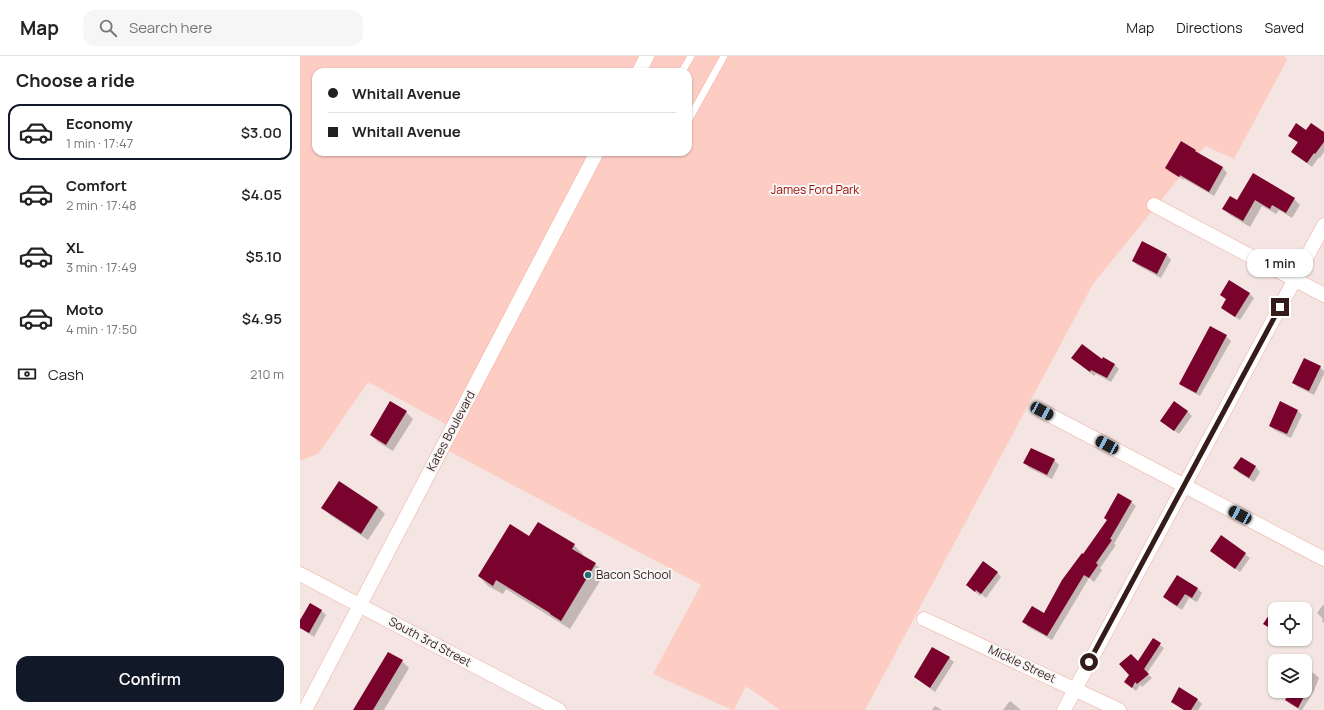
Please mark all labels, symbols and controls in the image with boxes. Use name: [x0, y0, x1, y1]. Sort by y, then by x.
search box: [83, 10, 363, 46]
text: Map: [20, 15, 59, 41]
icon: search: [97, 17, 119, 39]
text: Search here: [129, 17, 212, 38]
text: Map: [1126, 18, 1154, 37]
text: Directions: [1176, 18, 1243, 37]
text: Saved: [1265, 18, 1304, 37]
text: Choose a ride: [16, 68, 135, 92]
text: Whitall Avenue: [352, 83, 461, 104]
text: Economy: [66, 113, 133, 134]
icon: car: [18, 114, 54, 150]
text: Whitall Avenue: [352, 121, 461, 142]
text: $3.00: [241, 122, 282, 143]
text: 1 min · 17:47: [66, 134, 133, 152]
text: Comfort: [66, 175, 127, 196]
icon: car: [18, 176, 54, 212]
park label: James Ford Park: [771, 181, 860, 198]
text: $4.05: [241, 184, 282, 205]
text: 2 min · 17:48: [66, 196, 137, 214]
text: XL: [66, 237, 84, 258]
icon: car: [18, 238, 54, 274]
text: $5.10: [246, 246, 282, 267]
callout: 1 min: [1247, 249, 1313, 277]
text: 1 min: [1265, 254, 1296, 272]
text: 3 min · 17:49: [66, 258, 137, 276]
route end: [1271, 298, 1289, 316]
text: Moto: [66, 299, 103, 320]
icon: car: [18, 300, 54, 336]
text: $4.95: [242, 308, 282, 329]
text: 4 min · 17:50: [66, 320, 137, 338]
icon: cash: [16, 363, 38, 385]
text: Cash: [48, 364, 84, 385]
text: 210 m: [250, 365, 284, 383]
street label: Kates Boulevard: [422, 388, 479, 474]
car: [1029, 400, 1055, 422]
car: [1094, 434, 1120, 456]
car: [1227, 504, 1253, 526]
place label: Bacon School: [596, 566, 671, 583]
marker: Bacon School: [583, 570, 593, 580]
map controls: [1268, 602, 1312, 698]
button: locate: [1268, 602, 1312, 646]
street label: South 3rd Street: [386, 613, 475, 671]
street label: Mickle Street: [986, 640, 1059, 687]
route start: [1080, 653, 1098, 671]
button: layers: [1268, 654, 1312, 698]
button: Confirm: [16, 656, 284, 702]

